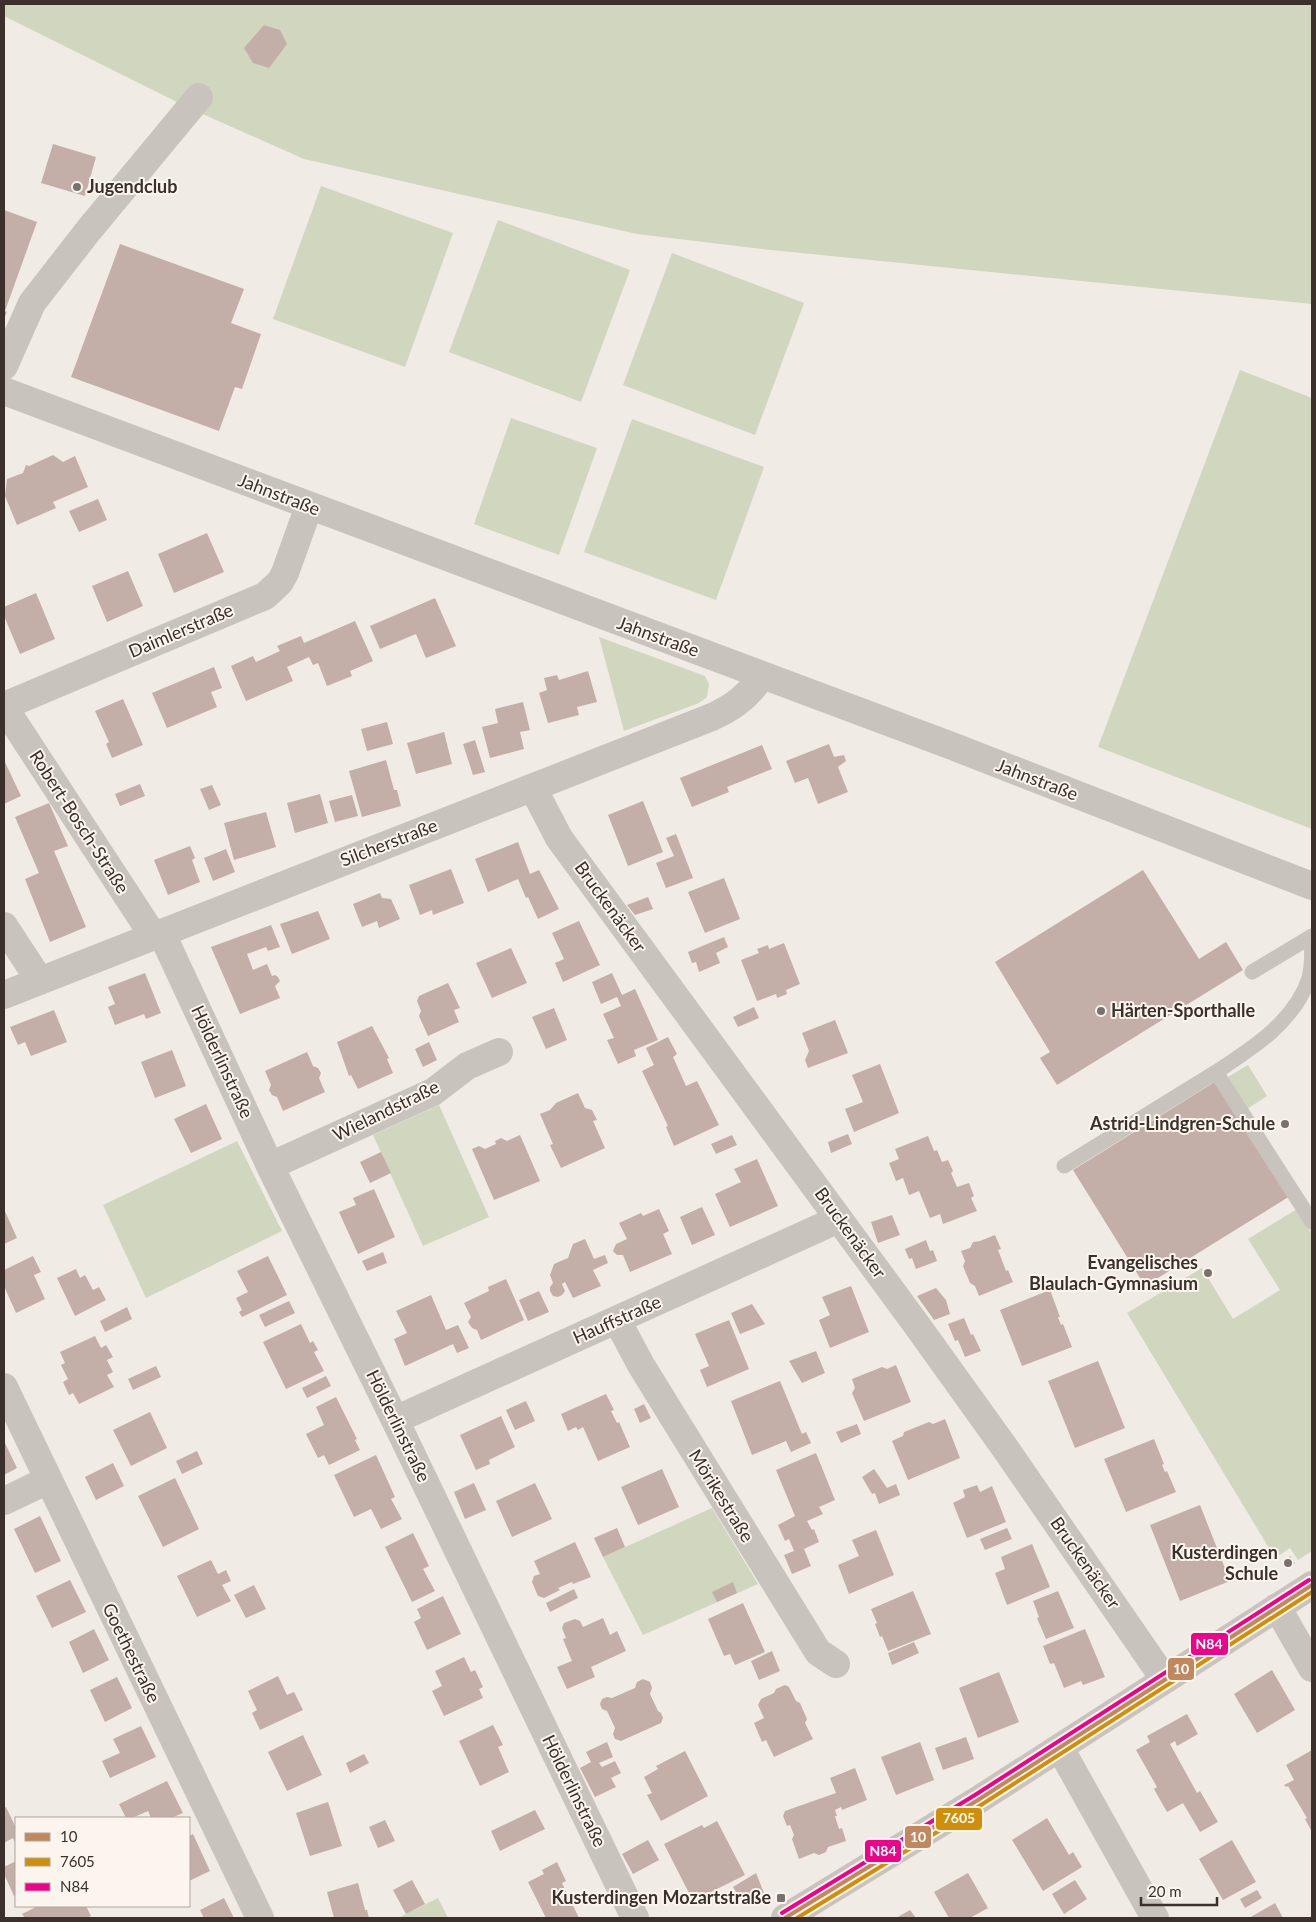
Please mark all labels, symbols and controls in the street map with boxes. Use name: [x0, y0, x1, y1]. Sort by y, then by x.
place label: Jugendclub: [87, 175, 177, 197]
marker: Jugendclub: [71, 181, 83, 193]
street label: Jahnstraße: [235, 468, 323, 520]
street label: Daimlerstraße: [125, 598, 236, 662]
street label: Jahnstraße: [614, 611, 702, 661]
street label: Robert-Bosch-Straße: [25, 746, 134, 897]
street label: Jahnstraße: [993, 753, 1081, 805]
street label: Silcherstraße: [337, 813, 440, 871]
street label: Bruckenäcker: [570, 857, 651, 957]
place label: Härten-Sporthalle: [1111, 999, 1255, 1021]
street label: Hölderlinstraße: [187, 1002, 259, 1122]
marker: Härten-Sporthalle: [1095, 1005, 1107, 1017]
street label: Wielandstraße: [329, 1075, 442, 1145]
place label: Astrid-Lindgren-Schule: [1089, 1112, 1275, 1134]
marker: Astrid-Lindgren-Schule: [1279, 1118, 1291, 1130]
street label: Bruckenäcker: [810, 1183, 891, 1283]
place label: Evangelisches Blaulach-Gymnasium: [1029, 1251, 1198, 1294]
marker: Evangelisches Blaulach-Gymnasium: [1202, 1267, 1214, 1279]
street label: Hauffstraße: [569, 1290, 664, 1348]
street label: Hölderlinstraße: [362, 1366, 436, 1485]
street label: Mörikestraße: [685, 1445, 759, 1546]
street label: Bruckenäcker: [1046, 1512, 1126, 1613]
place label: Kusterdingen Schule: [1171, 1541, 1278, 1584]
marker: Kusterdingen Schule: [1282, 1557, 1294, 1569]
street label: Goethestraße: [98, 1599, 166, 1706]
line badge: N84: [1190, 1632, 1229, 1656]
text: N84: [1195, 1635, 1223, 1652]
line badge: 10: [1167, 1657, 1195, 1681]
text: 10: [1173, 1660, 1189, 1677]
street label: Hölderlinstraße: [538, 1731, 612, 1850]
line badge: 7605: [935, 1807, 983, 1831]
text: 7605: [943, 1809, 975, 1826]
legend: [15, 1817, 190, 1907]
line badge: 10: [904, 1825, 932, 1849]
text: 10: [60, 1827, 78, 1845]
text: 10: [910, 1828, 926, 1845]
line badge: N84: [864, 1839, 902, 1863]
text: N84: [869, 1842, 897, 1859]
text: 7605: [60, 1852, 95, 1870]
scale bar: [1141, 1874, 1217, 1906]
text: N84: [60, 1877, 89, 1895]
text: 20 m: [1148, 1882, 1182, 1900]
place label: Kusterdingen Mozartstraße: [551, 1886, 771, 1908]
marker: Kusterdingen Mozartstraße: [775, 1892, 787, 1904]

